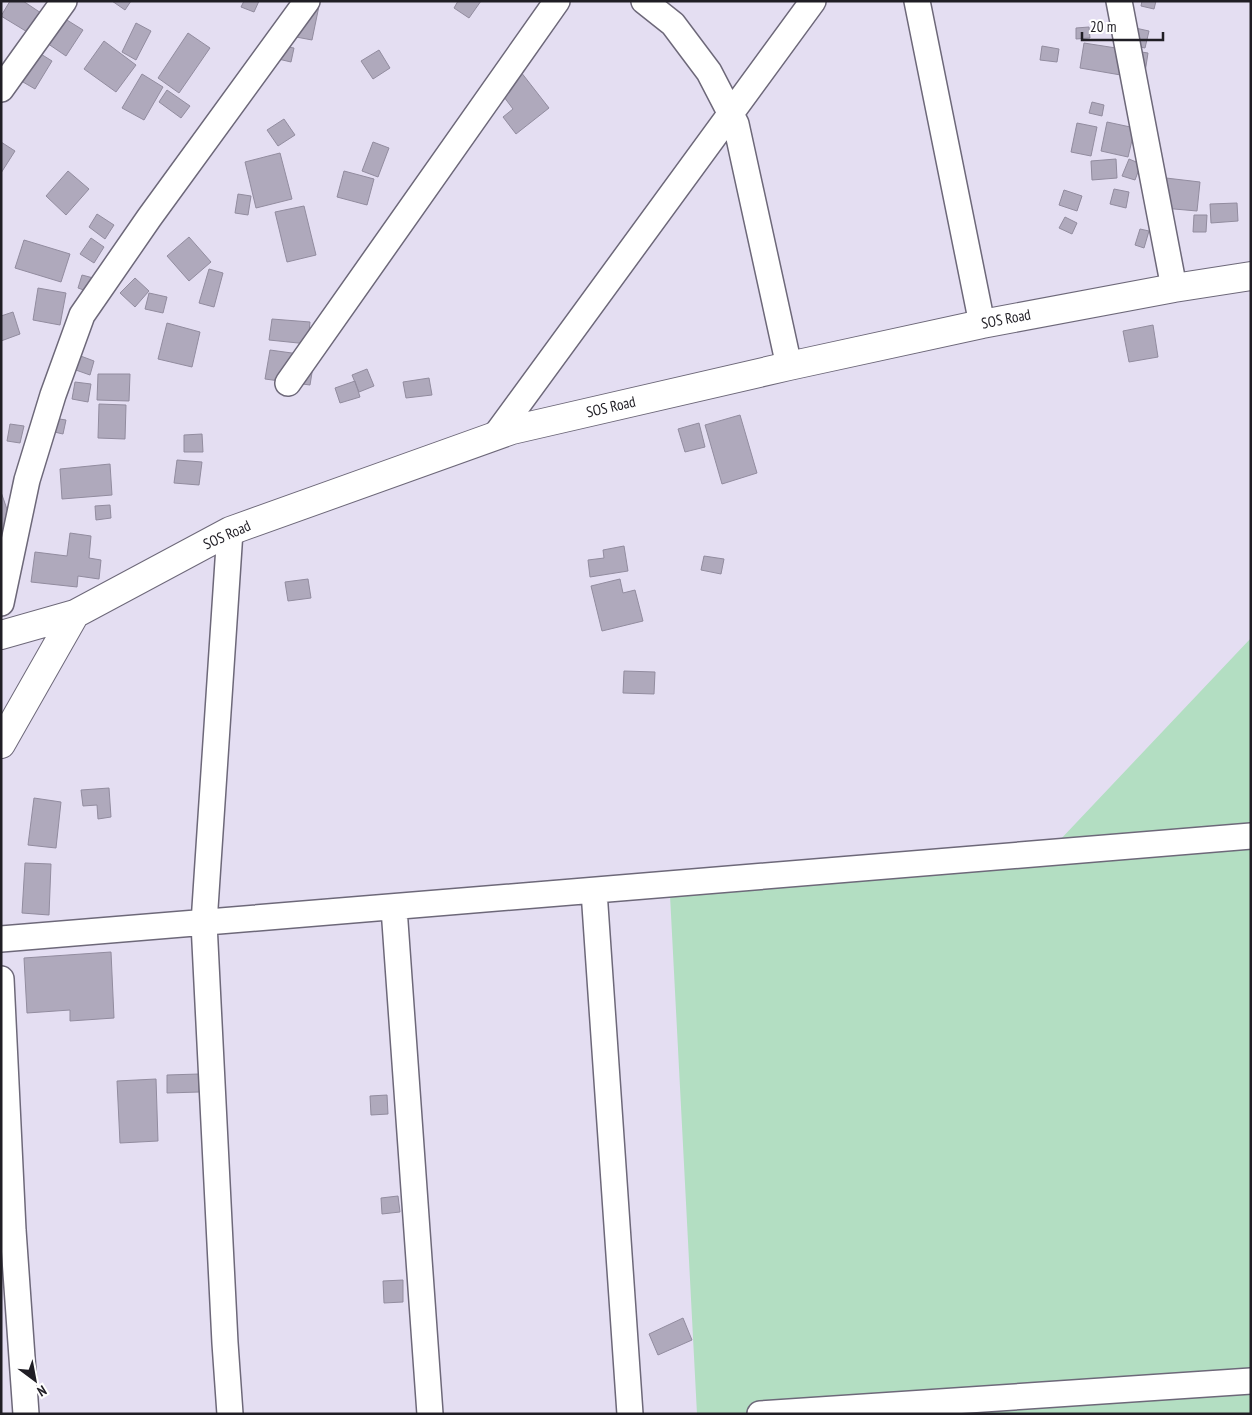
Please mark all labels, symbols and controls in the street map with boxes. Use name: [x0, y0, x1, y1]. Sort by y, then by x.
scale bar: [1082, 10, 1163, 42]
text: 20 m: [1090, 17, 1116, 36]
street label: SOS Road: [980, 304, 1032, 333]
street label: SOS Road: [584, 392, 637, 421]
street label: SOS Road: [200, 516, 253, 553]
north arrow: [10, 1355, 60, 1405]
text: N: [34, 1381, 50, 1401]

